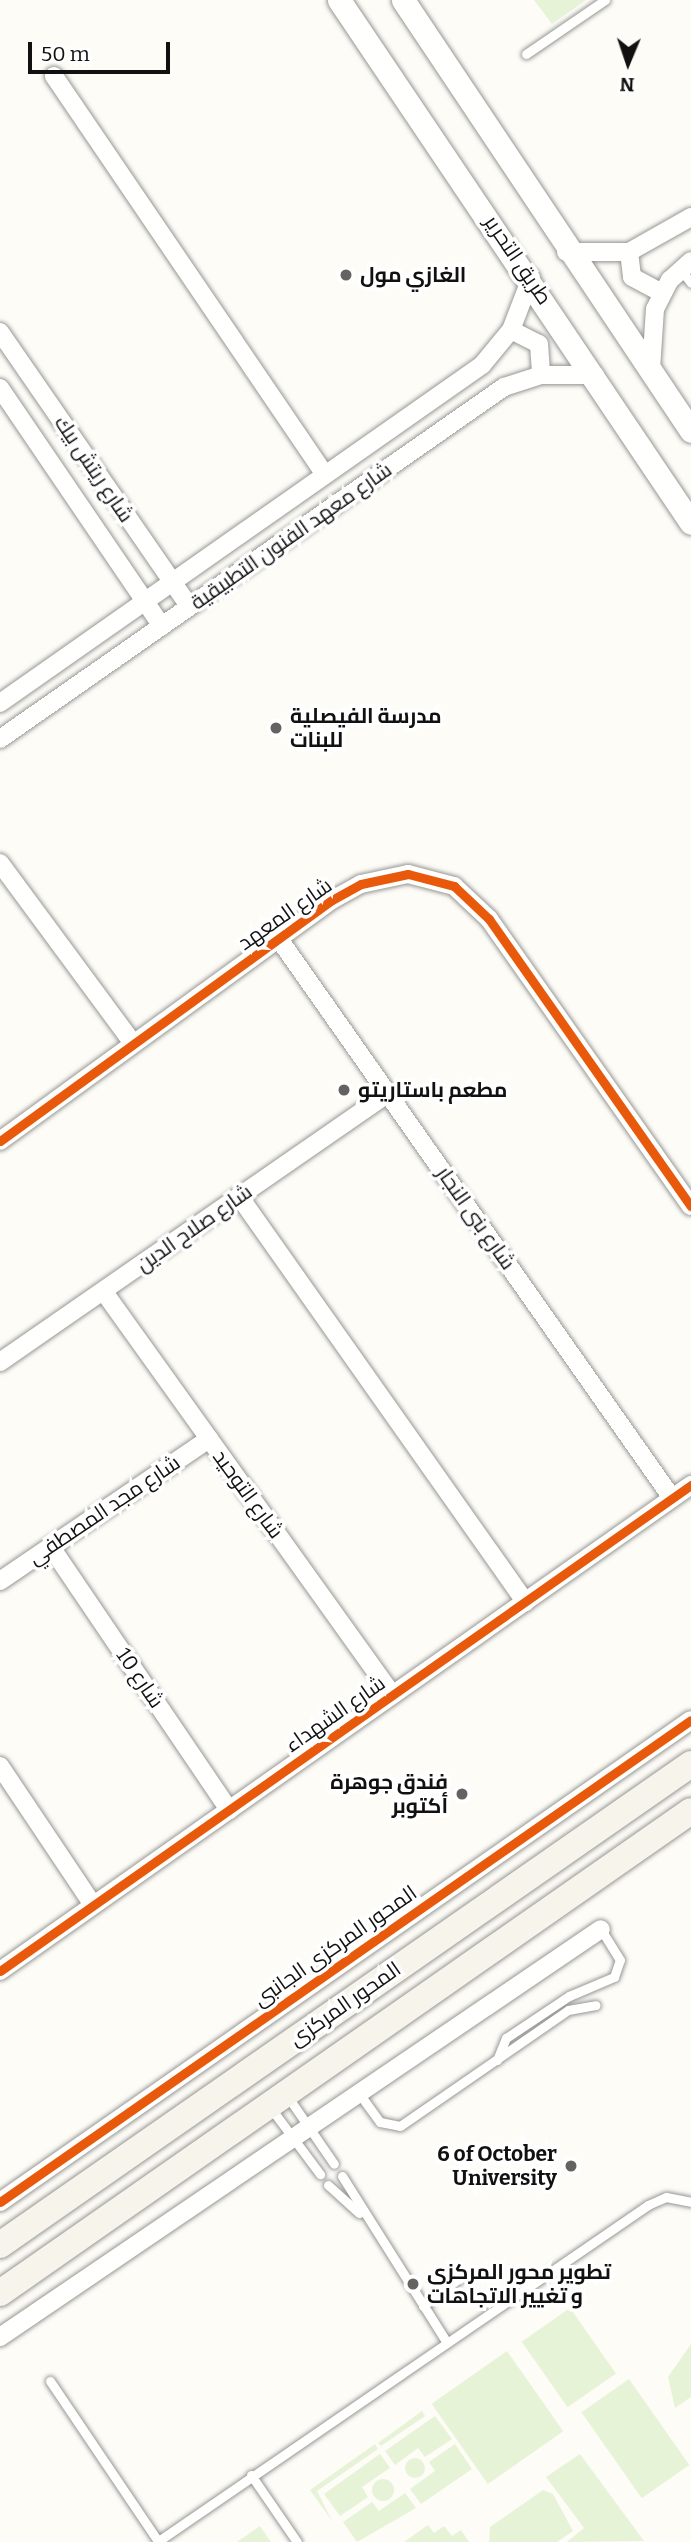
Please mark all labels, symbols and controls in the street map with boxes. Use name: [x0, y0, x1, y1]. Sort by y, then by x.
scale bar: [32, 28, 173, 72]
north arrow: [593, 28, 663, 98]
text: 50 m: [41, 41, 90, 67]
text: N: [620, 73, 635, 96]
street label: طريق التحرير: [479, 211, 557, 309]
place label: الغازي مول: [360, 262, 466, 288]
marker: الغازي مول: [338, 267, 354, 283]
street label: شارع ريتش بيك: [49, 411, 139, 527]
street label: شارع معهد الفنون التطبيقية: [186, 457, 396, 615]
place label: مدرسة الفيصلية للبنات: [290, 703, 442, 753]
marker: مدرسة الفيصلية للبنات: [268, 720, 284, 736]
street label: شارع المعهد: [233, 872, 337, 956]
place label: مطعم باستاريتو: [358, 1077, 507, 1103]
marker: مطعم باستاريتو: [336, 1082, 352, 1098]
street label: شارع بنى النجار: [431, 1162, 521, 1274]
street label: شارع صلاح الدين: [131, 1179, 257, 1277]
street label: شارع التوحيد: [207, 1445, 289, 1543]
street label: شارع مجد المصطفي: [23, 1450, 185, 1570]
street label: شارع 10: [111, 1643, 169, 1713]
street label: شارع الشهداء: [280, 1670, 390, 1758]
place label: فندق جوهرة أكتوبر: [330, 1769, 448, 1819]
marker: فندق جوهرة أكتوبر: [454, 1786, 470, 1802]
street label: المحور المركزى الجانبى: [248, 1880, 422, 2012]
street label: المحور المركزى: [284, 1956, 406, 2052]
place label: 6 of October University: [437, 2141, 557, 2191]
marker: 6 of October University: [563, 2158, 579, 2174]
place label: تطوير محور المركزي و تغيير الاتجاهات: [427, 2259, 611, 2309]
marker: تطوير محور المركزي و تغيير الاتجاهات: [405, 2276, 421, 2292]

